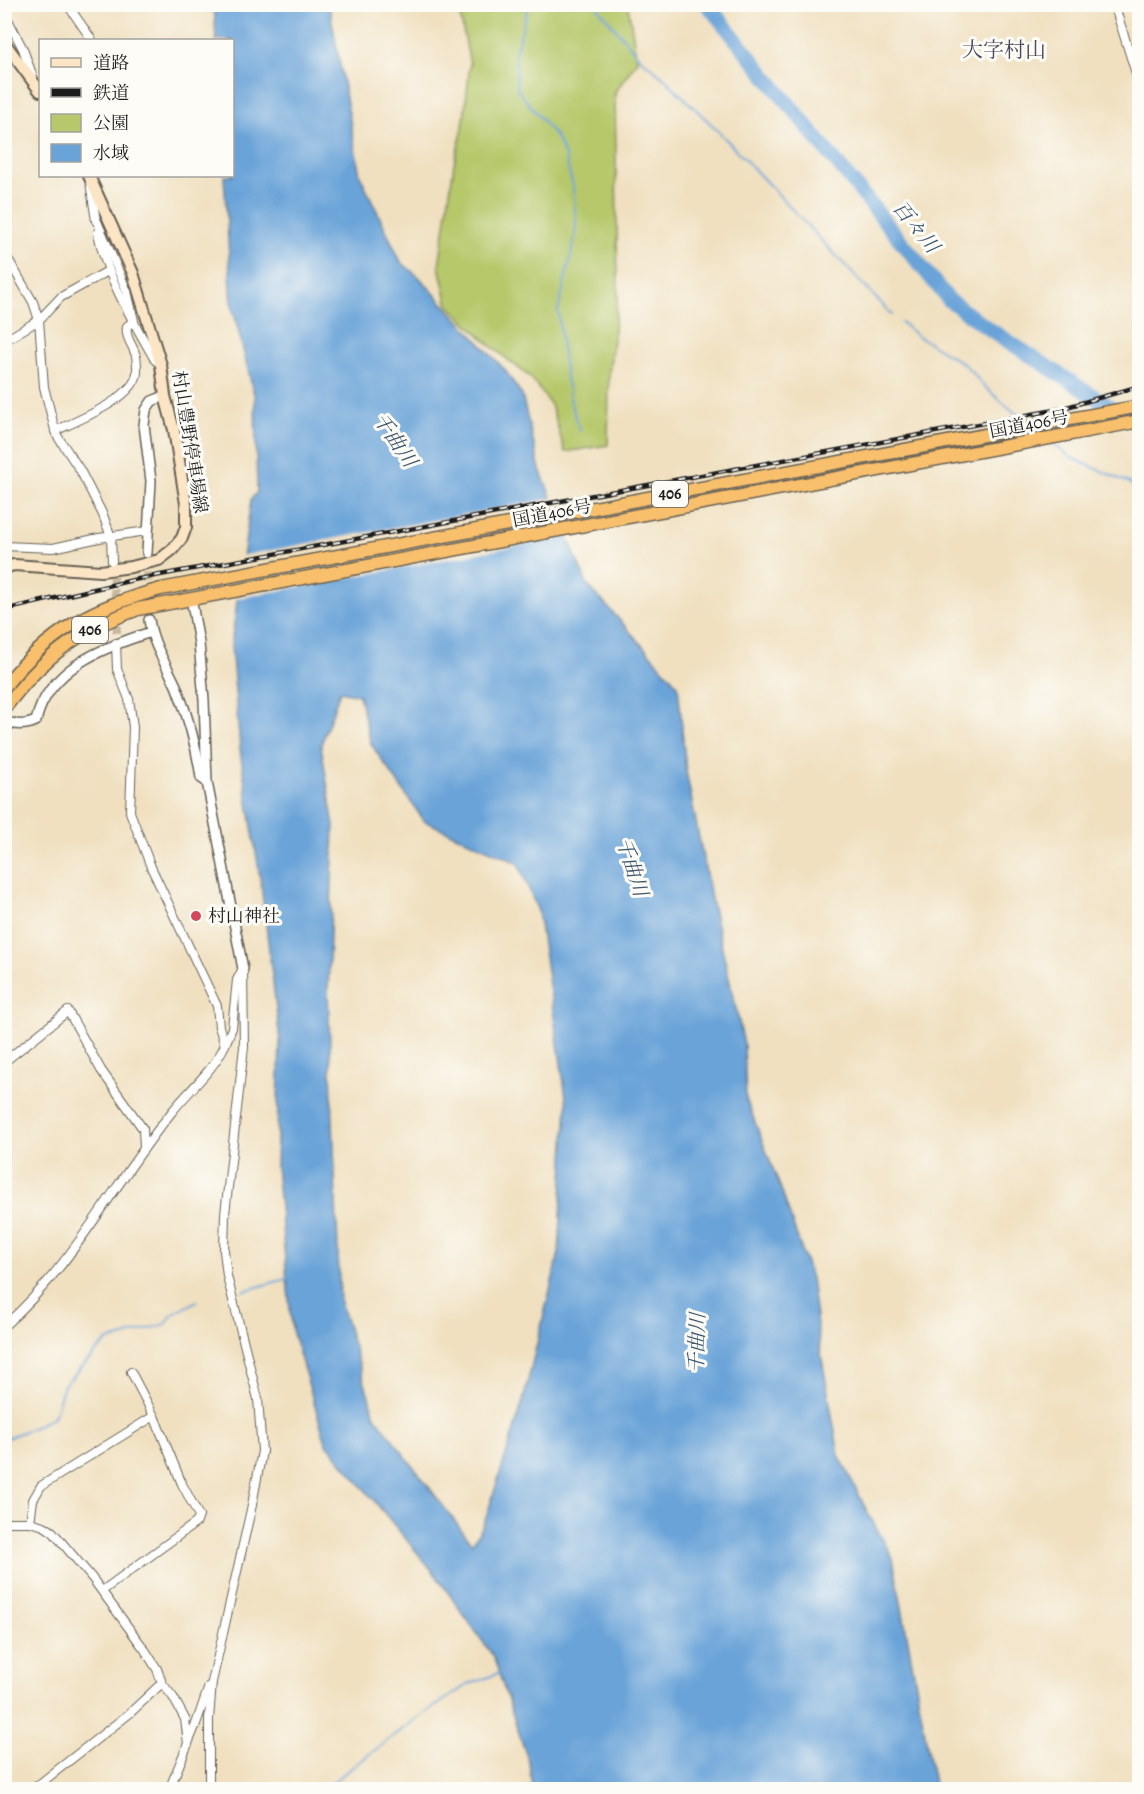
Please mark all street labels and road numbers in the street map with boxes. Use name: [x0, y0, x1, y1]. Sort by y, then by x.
street label: 村山豊野停車場線: [167, 369, 213, 515]
street label: 国道406号: [987, 405, 1071, 443]
road number: 406: [652, 481, 688, 507]
street label: 国道406号: [510, 494, 594, 532]
road number: 406: [72, 617, 108, 643]

